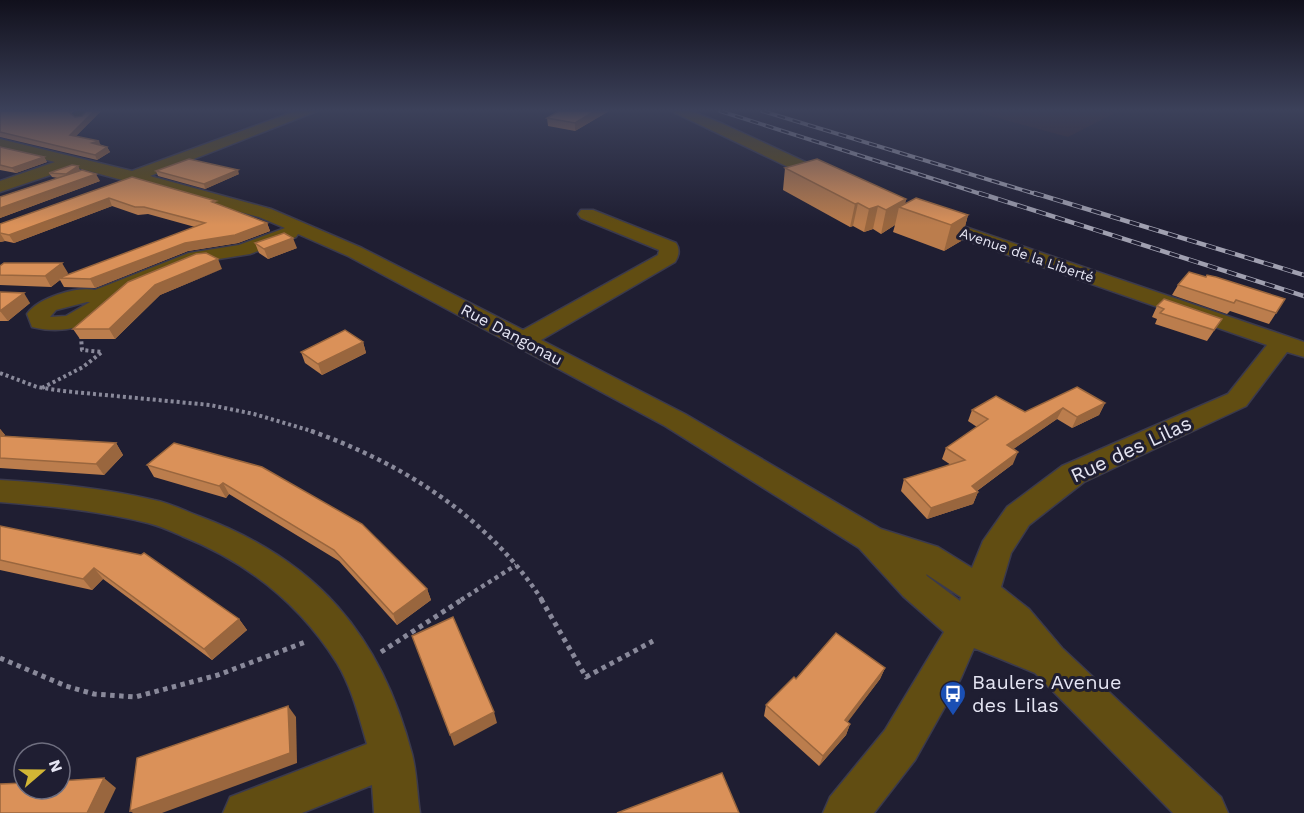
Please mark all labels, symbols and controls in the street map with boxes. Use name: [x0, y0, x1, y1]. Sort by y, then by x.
street label: Avenue de la Liberté: [958, 225, 1096, 285]
street label: Rue Dangonau: [458, 300, 566, 369]
street label: Rue des Lilas: [1067, 411, 1195, 487]
place label: Baulers Avenue des Lilas: [972, 670, 1121, 717]
bus stop icon: Baulers Avenue des Lilas: [938, 679, 968, 717]
north arrow: [12, 741, 72, 801]
text: N: [45, 757, 67, 775]

